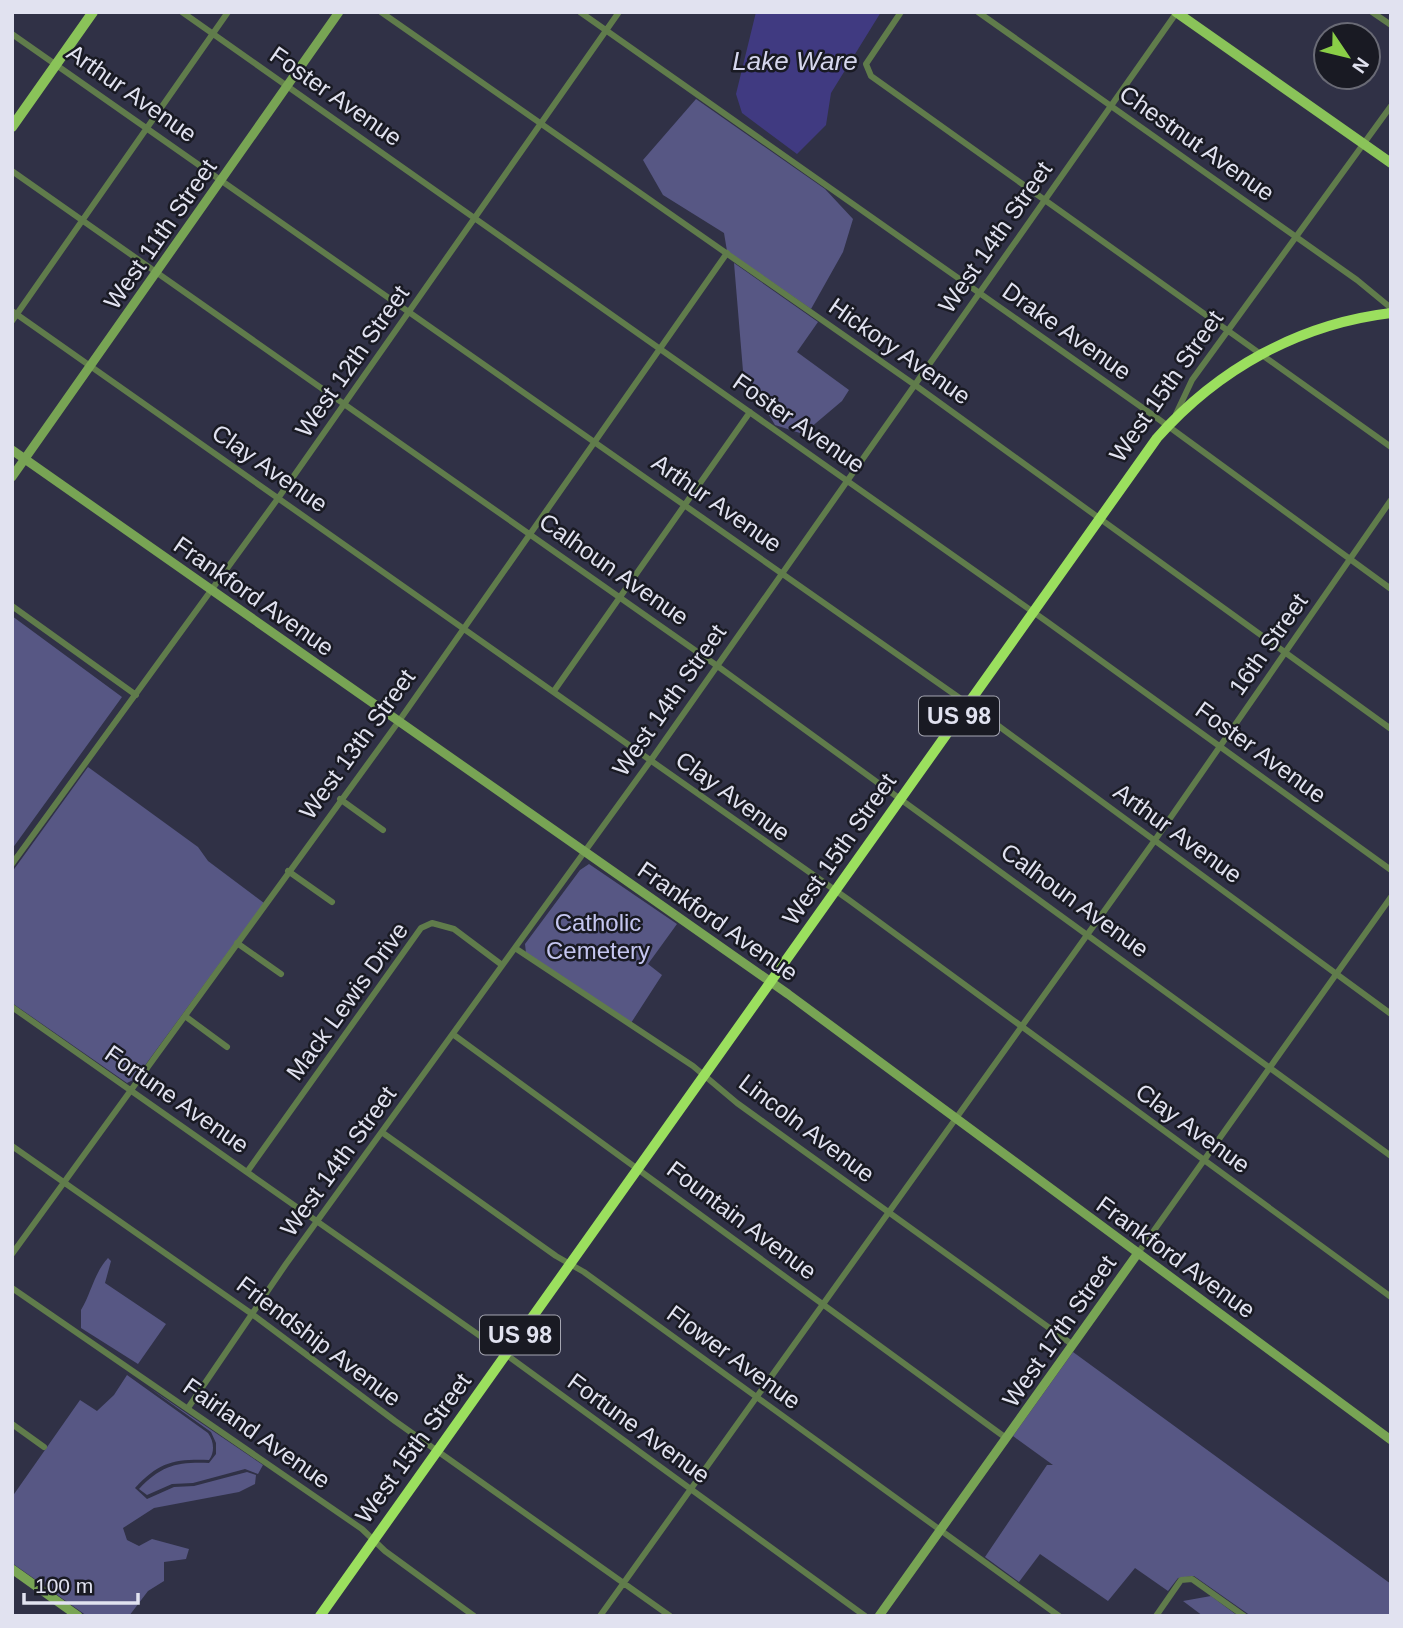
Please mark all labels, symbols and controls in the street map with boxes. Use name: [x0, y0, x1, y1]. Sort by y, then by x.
north arrow: [1312, 21, 1382, 91]
street label: Arthur Avenue: [62, 38, 202, 148]
street label: Foster Avenue: [265, 41, 407, 151]
water label: Lake Ware: [732, 46, 858, 76]
text: N: [1348, 54, 1373, 77]
street label: Chestnut Avenue: [1115, 80, 1279, 206]
street label: West 11th Street: [98, 154, 222, 314]
street label: West 14th Street: [933, 156, 1057, 318]
street label: Drake Avenue: [998, 277, 1136, 385]
street label: West 12th Street: [290, 280, 414, 442]
street label: Hickory Avenue: [824, 292, 976, 410]
street label: West 15th Street: [1104, 305, 1228, 467]
street label: Foster Avenue: [728, 368, 870, 478]
street label: Clay Avenue: [207, 418, 333, 518]
street label: Arthur Avenue: [647, 448, 787, 558]
street label: Calhoun Avenue: [534, 508, 694, 630]
street label: Frankford Avenue: [169, 531, 339, 661]
street label: 16th Street: [1223, 588, 1313, 700]
street label: West 14th Street: [607, 619, 731, 781]
street label: West 13th Street: [294, 664, 421, 824]
road number: US 98: [919, 696, 999, 736]
street label: Foster Avenue: [1191, 696, 1331, 808]
street label: Clay Avenue: [671, 746, 795, 846]
street label: West 15th Street: [777, 768, 901, 930]
street label: Arthur Avenue: [1109, 778, 1247, 888]
street label: Calhoun Avenue: [996, 837, 1154, 963]
street label: Frankford Avenue: [633, 856, 803, 986]
park label: Catholic Cemetery: [546, 909, 650, 964]
street label: Mack Lewis Drive: [281, 917, 413, 1085]
street label: Fortune Avenue: [100, 1039, 254, 1159]
street label: Lincoln Avenue: [734, 1068, 880, 1188]
street label: Clay Avenue: [1131, 1078, 1255, 1178]
street label: West 14th Street: [275, 1081, 402, 1241]
street label: Fountain Avenue: [662, 1155, 822, 1285]
street label: Frankford Avenue: [1092, 1191, 1260, 1323]
street label: West 17th Street: [997, 1250, 1121, 1412]
street label: Friendship Avenue: [232, 1271, 406, 1411]
street label: Flower Avenue: [662, 1300, 806, 1414]
road number: US 98: [480, 1316, 560, 1354]
street label: Fortune Avenue: [563, 1367, 715, 1489]
street label: West 15th Street: [350, 1368, 477, 1528]
street label: Fairland Avenue: [178, 1372, 336, 1494]
scale bar: [24, 1562, 138, 1606]
text: 100 m: [35, 1574, 93, 1597]

